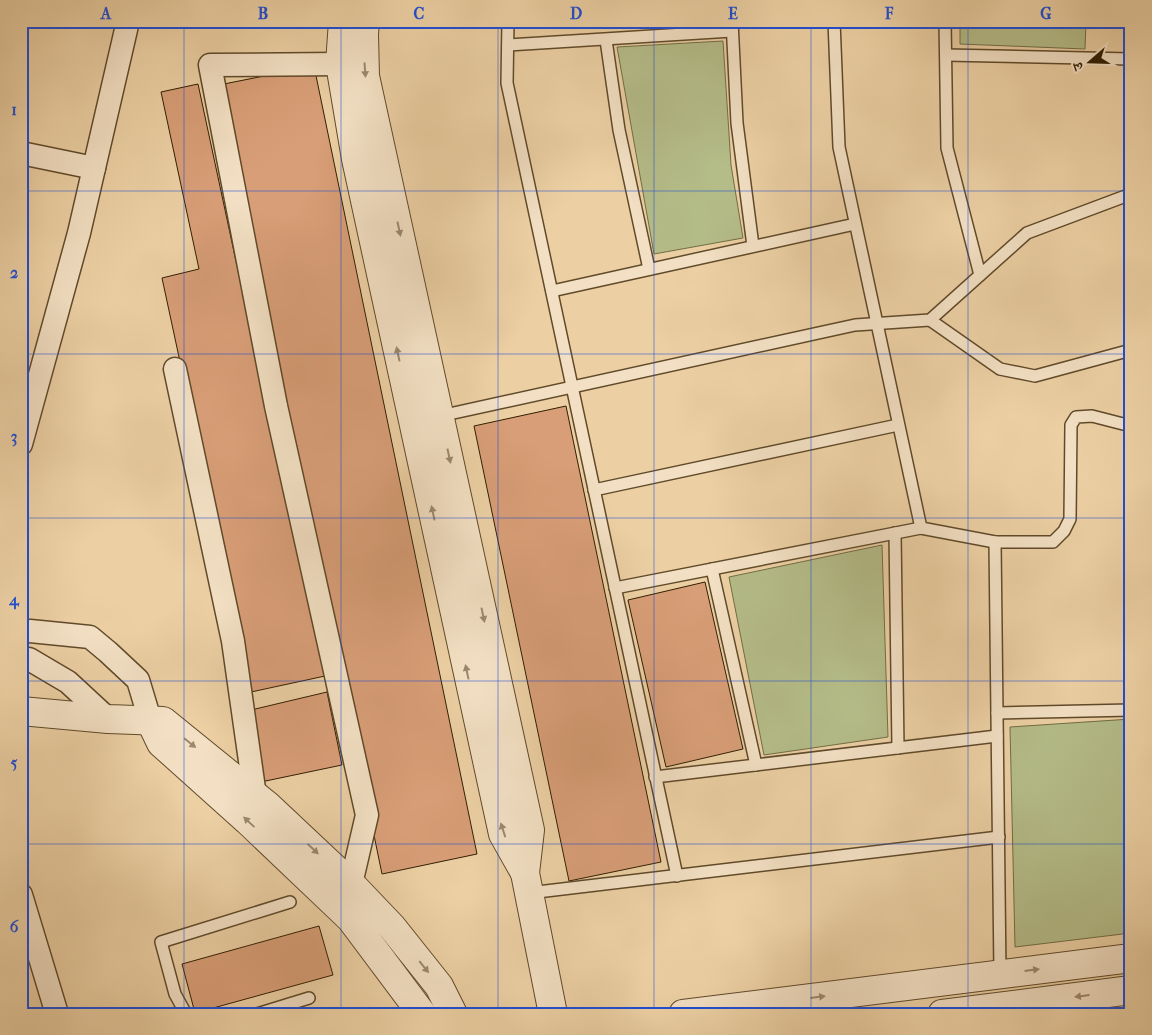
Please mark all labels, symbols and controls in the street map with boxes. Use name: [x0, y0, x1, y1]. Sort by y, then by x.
text: A: [100, 4, 112, 23]
text: B: [258, 4, 268, 23]
text: C: [414, 4, 425, 23]
text: D: [570, 4, 582, 23]
text: E: [728, 4, 738, 23]
text: F: [884, 4, 894, 23]
text: G: [1040, 4, 1052, 23]
north arrow: [1064, 38, 1114, 88]
text: उ: [1069, 59, 1088, 73]
one-way arrow: [362, 62, 370, 78]
text: 1: [11, 100, 17, 119]
one-way arrow: [395, 221, 403, 236]
text: 2: [10, 263, 18, 282]
one-way arrow: [394, 347, 402, 362]
text: 3: [11, 427, 17, 447]
one-way arrow: [445, 448, 453, 464]
one-way arrow: [429, 505, 437, 521]
text: 4: [8, 590, 20, 610]
one-way arrow: [479, 607, 487, 622]
one-way arrow: [463, 664, 471, 679]
one-way arrow: [184, 737, 197, 748]
text: 5: [11, 753, 18, 772]
one-way arrow: [243, 816, 255, 828]
one-way arrow: [498, 823, 506, 838]
one-way arrow: [307, 843, 319, 855]
text: 6: [10, 917, 19, 936]
one-way arrow: [419, 961, 430, 974]
one-way arrow: [1024, 966, 1040, 974]
one-way arrow: [1074, 992, 1090, 1000]
one-way arrow: [811, 993, 827, 1001]

